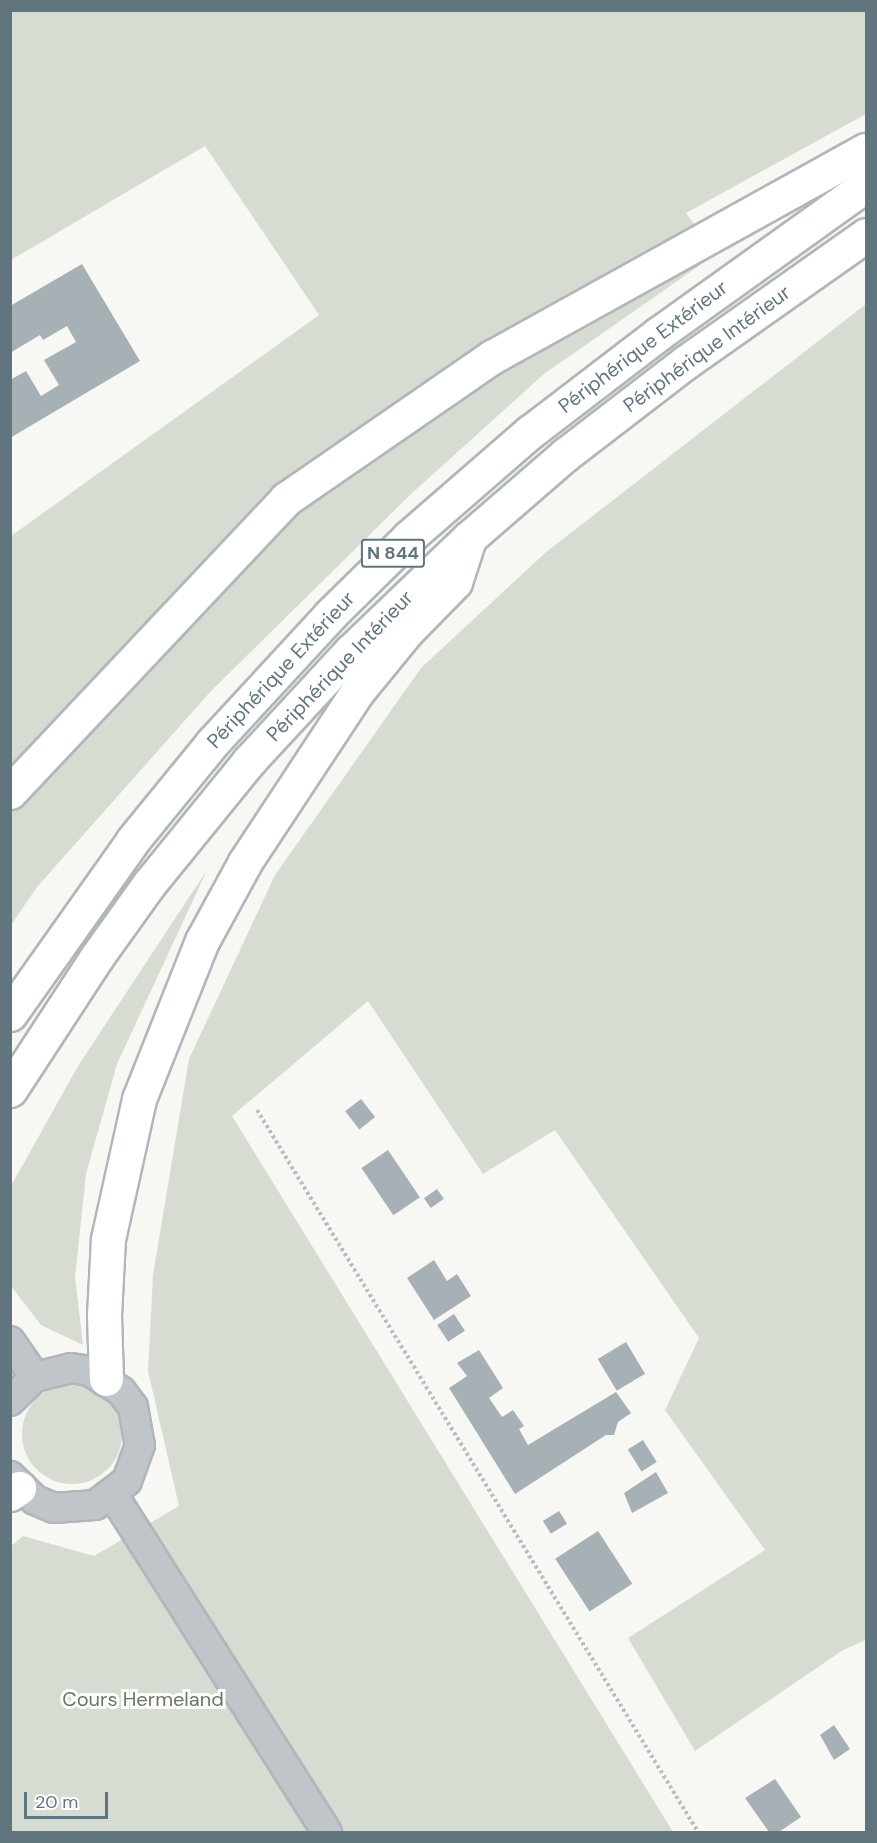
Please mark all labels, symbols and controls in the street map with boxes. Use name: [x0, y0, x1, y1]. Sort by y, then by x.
street label: Périphérique Extérieur: [554, 276, 732, 418]
street label: Périphérique Intérieur: [619, 280, 795, 418]
road number: N 844: [360, 538, 426, 568]
street label: Périphérique Intérieur: [262, 586, 418, 746]
street label: Périphérique Extérieur: [202, 587, 360, 753]
park label: Cours Hermeland: [62, 1687, 224, 1711]
scale bar: [27, 1780, 111, 1818]
text: 20 m: [35, 1790, 78, 1814]

